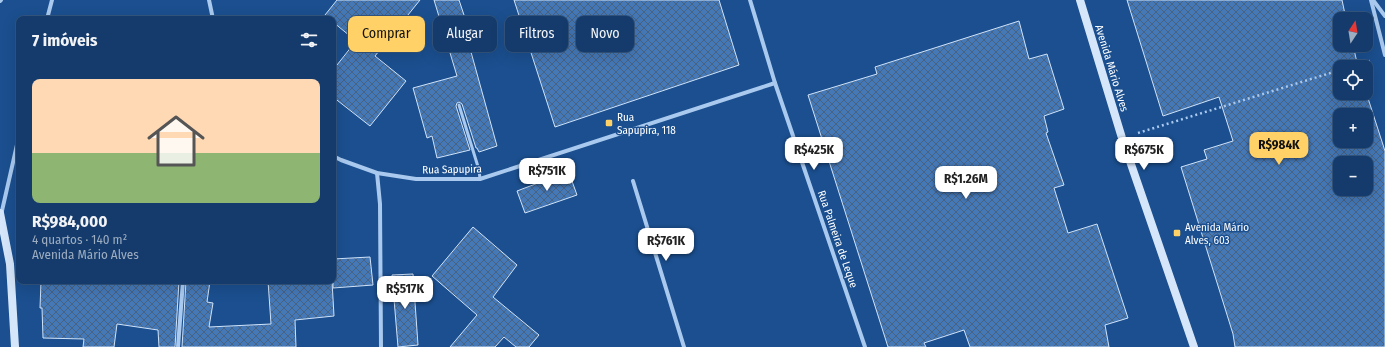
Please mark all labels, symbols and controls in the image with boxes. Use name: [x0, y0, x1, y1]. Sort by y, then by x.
north arrow: [1333, 12, 1373, 52]
map controls: [1333, 12, 1373, 196]
chip: Comprar: [348, 16, 425, 52]
chip: Alugar: [433, 16, 497, 52]
chip: Filtros: [505, 16, 568, 52]
chip: Novo: [576, 16, 634, 52]
street label: Avenida Mário Alves: [1092, 23, 1131, 113]
icon: filters: [298, 29, 320, 51]
text: 7 imóveis: [32, 30, 97, 51]
button: locate: [1333, 60, 1373, 100]
icon: home: [140, 105, 212, 177]
button: +: [1333, 108, 1373, 148]
place label: Rua Sapupira, 118: [617, 111, 676, 137]
marker: Rua Sapupira, 118: [604, 118, 614, 128]
pin: R$984K: [1246, 132, 1312, 166]
pin: R$425K: [781, 137, 847, 171]
pin: R$675K: [1111, 137, 1177, 171]
text: R$984K: [1258, 137, 1300, 152]
text: R$425K: [794, 142, 834, 157]
text: R$675K: [1124, 142, 1164, 157]
button: −: [1333, 156, 1373, 196]
pin: R$751K: [514, 158, 580, 192]
street label: Rua Sapupira: [422, 162, 482, 177]
text: R$751K: [528, 163, 566, 178]
pin: R$1.26M: [929, 166, 1003, 200]
text: R$1.26M: [944, 171, 988, 186]
street label: Rua Palmeira de Leque: [815, 189, 860, 290]
text: R$984,000: [32, 211, 108, 232]
place label: Avenida Mário Alves, 603: [1185, 221, 1249, 247]
pin: R$761K: [633, 228, 699, 262]
marker: Avenida Mário Alves, 603: [1172, 228, 1182, 238]
text: 4 quartos · 140 m²: [32, 232, 127, 247]
text: R$761K: [647, 233, 685, 248]
text: Avenida Mário Alves: [32, 247, 139, 262]
pin: R$517K: [372, 276, 438, 310]
text: R$517K: [386, 281, 424, 296]

